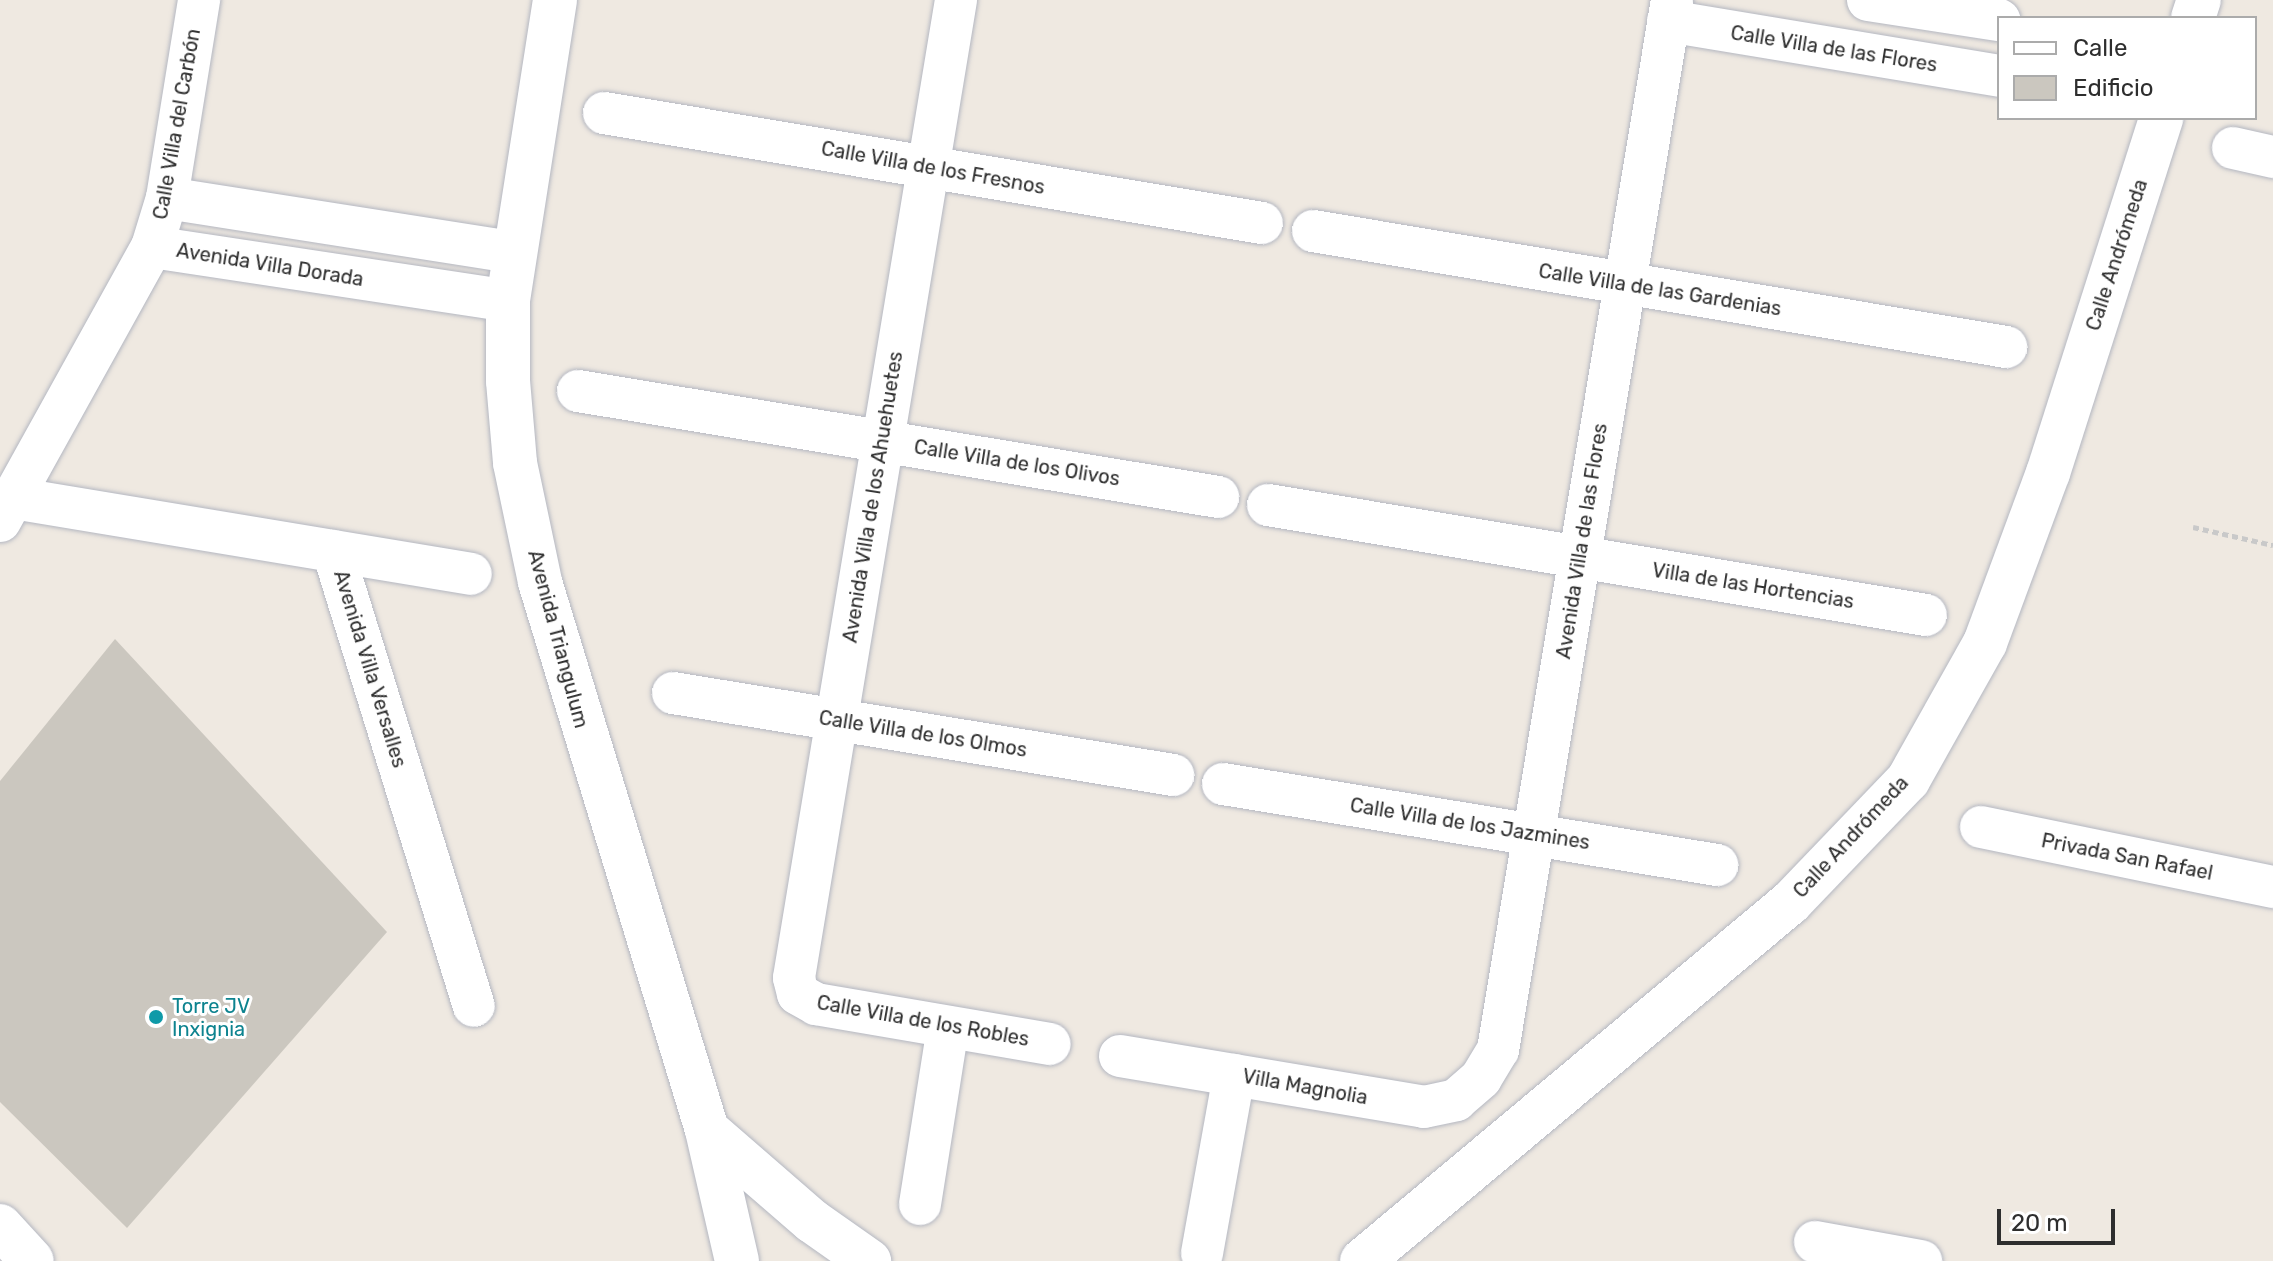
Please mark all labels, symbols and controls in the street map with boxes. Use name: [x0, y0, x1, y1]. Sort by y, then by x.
legend: [1997, 16, 2257, 120]
street label: Calle Villa de las Flores: [1729, 21, 1939, 77]
street label: Calle Villa del Carbón: [148, 26, 206, 222]
text: Calle: [2073, 34, 2127, 62]
text: Edificio: [2073, 74, 2154, 102]
street label: Calle Villa de los Fresnos: [819, 136, 1047, 200]
street label: Calle Andrómeda: [2081, 176, 2153, 334]
street label: Avenida Villa Dorada: [174, 238, 366, 292]
street label: Calle Villa de las Gardenias: [1537, 259, 1783, 321]
street label: Avenida Villa de los Ahuehuetes: [838, 349, 908, 645]
street label: Avenida Villa de las Flores: [1551, 421, 1613, 661]
street label: Calle Villa de los Olivos: [912, 435, 1122, 491]
street label: Avenida Triangulum: [523, 547, 593, 731]
street label: Villa de las Hortencias: [1650, 558, 1856, 614]
street label: Avenida Villa Versalles: [328, 567, 412, 771]
street label: Calle Villa de los Olmos: [817, 706, 1029, 762]
street label: Calle Andrómeda: [1788, 771, 1914, 903]
street label: Calle Villa de los Jazmines: [1348, 793, 1592, 855]
street label: Privada San Rafael: [2039, 829, 2215, 885]
street label: Calle Villa de los Robles: [815, 990, 1031, 1052]
place label: Torre JV Inxignia: [172, 994, 250, 1041]
marker: Torre JV Inxignia: [147, 1008, 165, 1026]
street label: Villa Magnolia: [1241, 1064, 1369, 1110]
scale bar: [2001, 1193, 2119, 1243]
text: 20 m: [2011, 1209, 2068, 1237]

